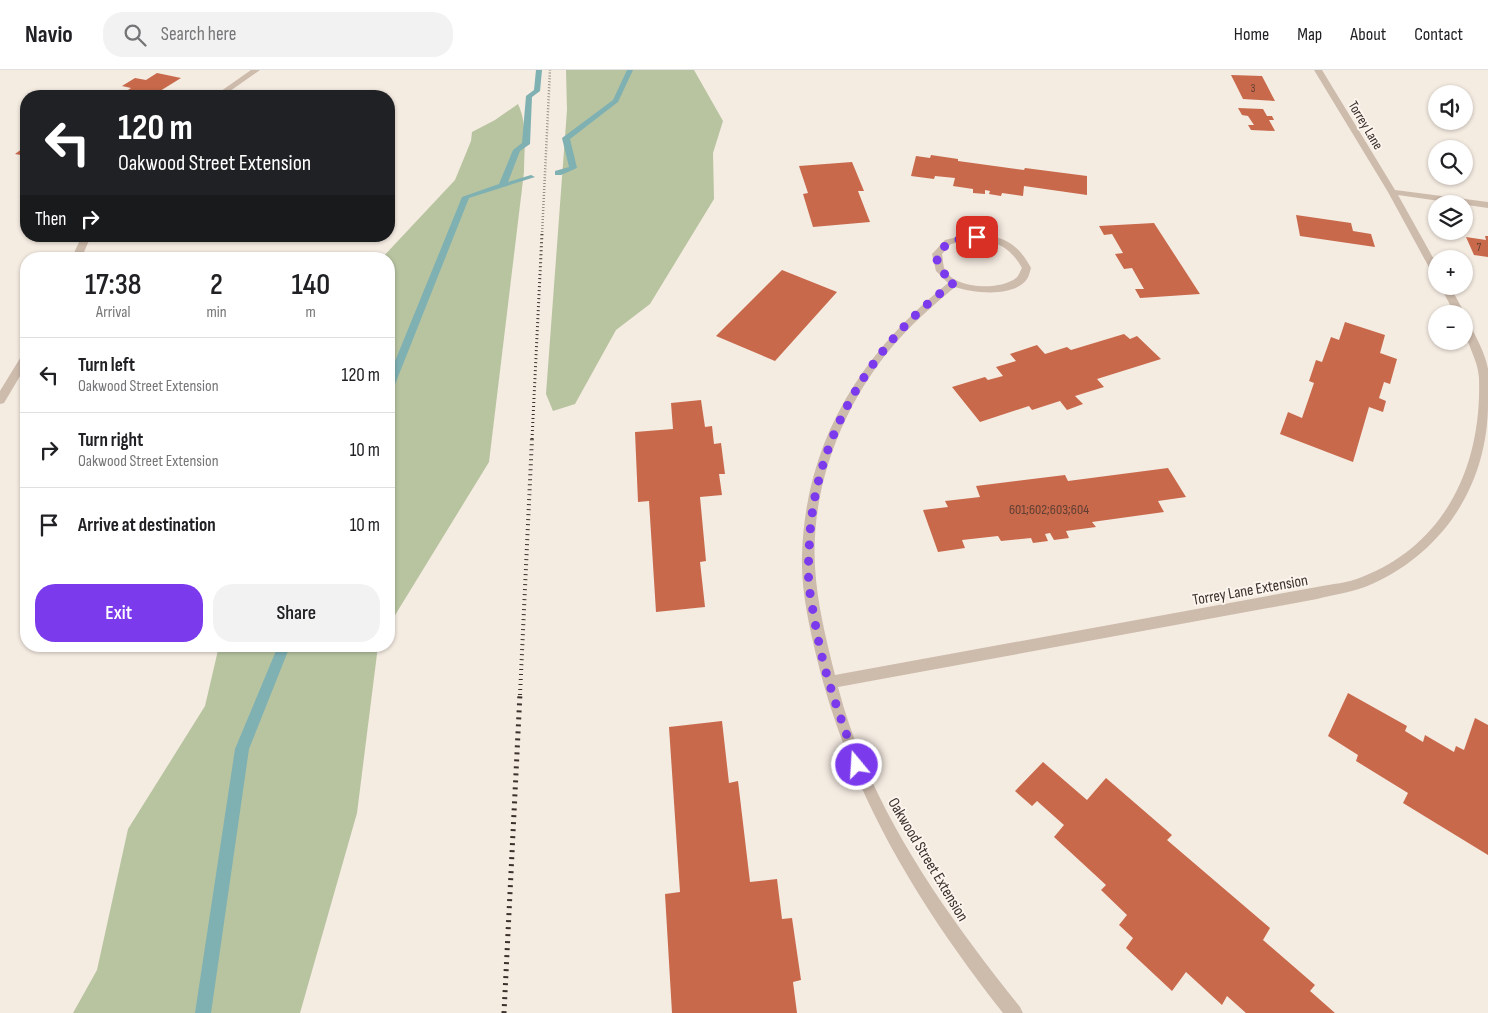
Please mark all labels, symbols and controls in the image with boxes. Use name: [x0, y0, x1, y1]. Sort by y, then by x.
search box: [103, 12, 453, 57]
text: Navio: [25, 20, 73, 49]
icon: search: [121, 21, 149, 49]
text: Search here: [161, 23, 236, 46]
text: Home: [1234, 24, 1269, 45]
text: Map: [1297, 24, 1322, 45]
text: About: [1350, 24, 1386, 45]
text: Contact: [1414, 24, 1463, 45]
house number: 3: [1251, 82, 1256, 95]
map controls: [1428, 85, 1473, 350]
button: sound: [1428, 85, 1473, 130]
street label: Torrey Lane: [1344, 98, 1387, 153]
text: 120 m: [118, 107, 193, 150]
icon: left: [35, 110, 100, 175]
button: search: [1428, 140, 1473, 185]
text: Oakwood Street Extension: [118, 150, 311, 177]
button: layers: [1428, 195, 1473, 240]
icon: right: [76, 205, 104, 233]
text: Then: [35, 208, 66, 231]
pin: [956, 216, 998, 258]
icon: arrive: [963, 223, 991, 251]
house number: 7: [1477, 241, 1482, 254]
button: +: [1428, 250, 1473, 295]
text: 17:38: [85, 267, 142, 303]
text: 2: [210, 267, 223, 303]
text: 140: [291, 267, 330, 303]
text: Arrival: [96, 303, 130, 322]
text: min: [206, 303, 227, 322]
text: m: [306, 303, 316, 322]
button: −: [1428, 305, 1473, 350]
text: Turn left: [78, 354, 135, 377]
icon: left: [35, 361, 63, 389]
text: 120 m: [342, 364, 380, 387]
text: Oakwood Street Extension: [78, 377, 219, 396]
text: Turn right: [78, 429, 143, 452]
icon: right: [35, 436, 63, 464]
text: 10 m: [350, 439, 380, 462]
text: Oakwood Street Extension: [78, 452, 219, 471]
house number: 601;602;603;604: [1009, 501, 1089, 518]
icon: arrive: [35, 511, 63, 539]
text: Arrive at destination: [78, 514, 216, 537]
text: 10 m: [350, 514, 380, 537]
street label: Torrey Lane Extension: [1191, 571, 1309, 610]
button: Exit: [35, 584, 203, 642]
button: Share: [213, 584, 380, 642]
position arrow: [830, 738, 882, 790]
street label: Oakwood Street Extension: [883, 795, 972, 925]

